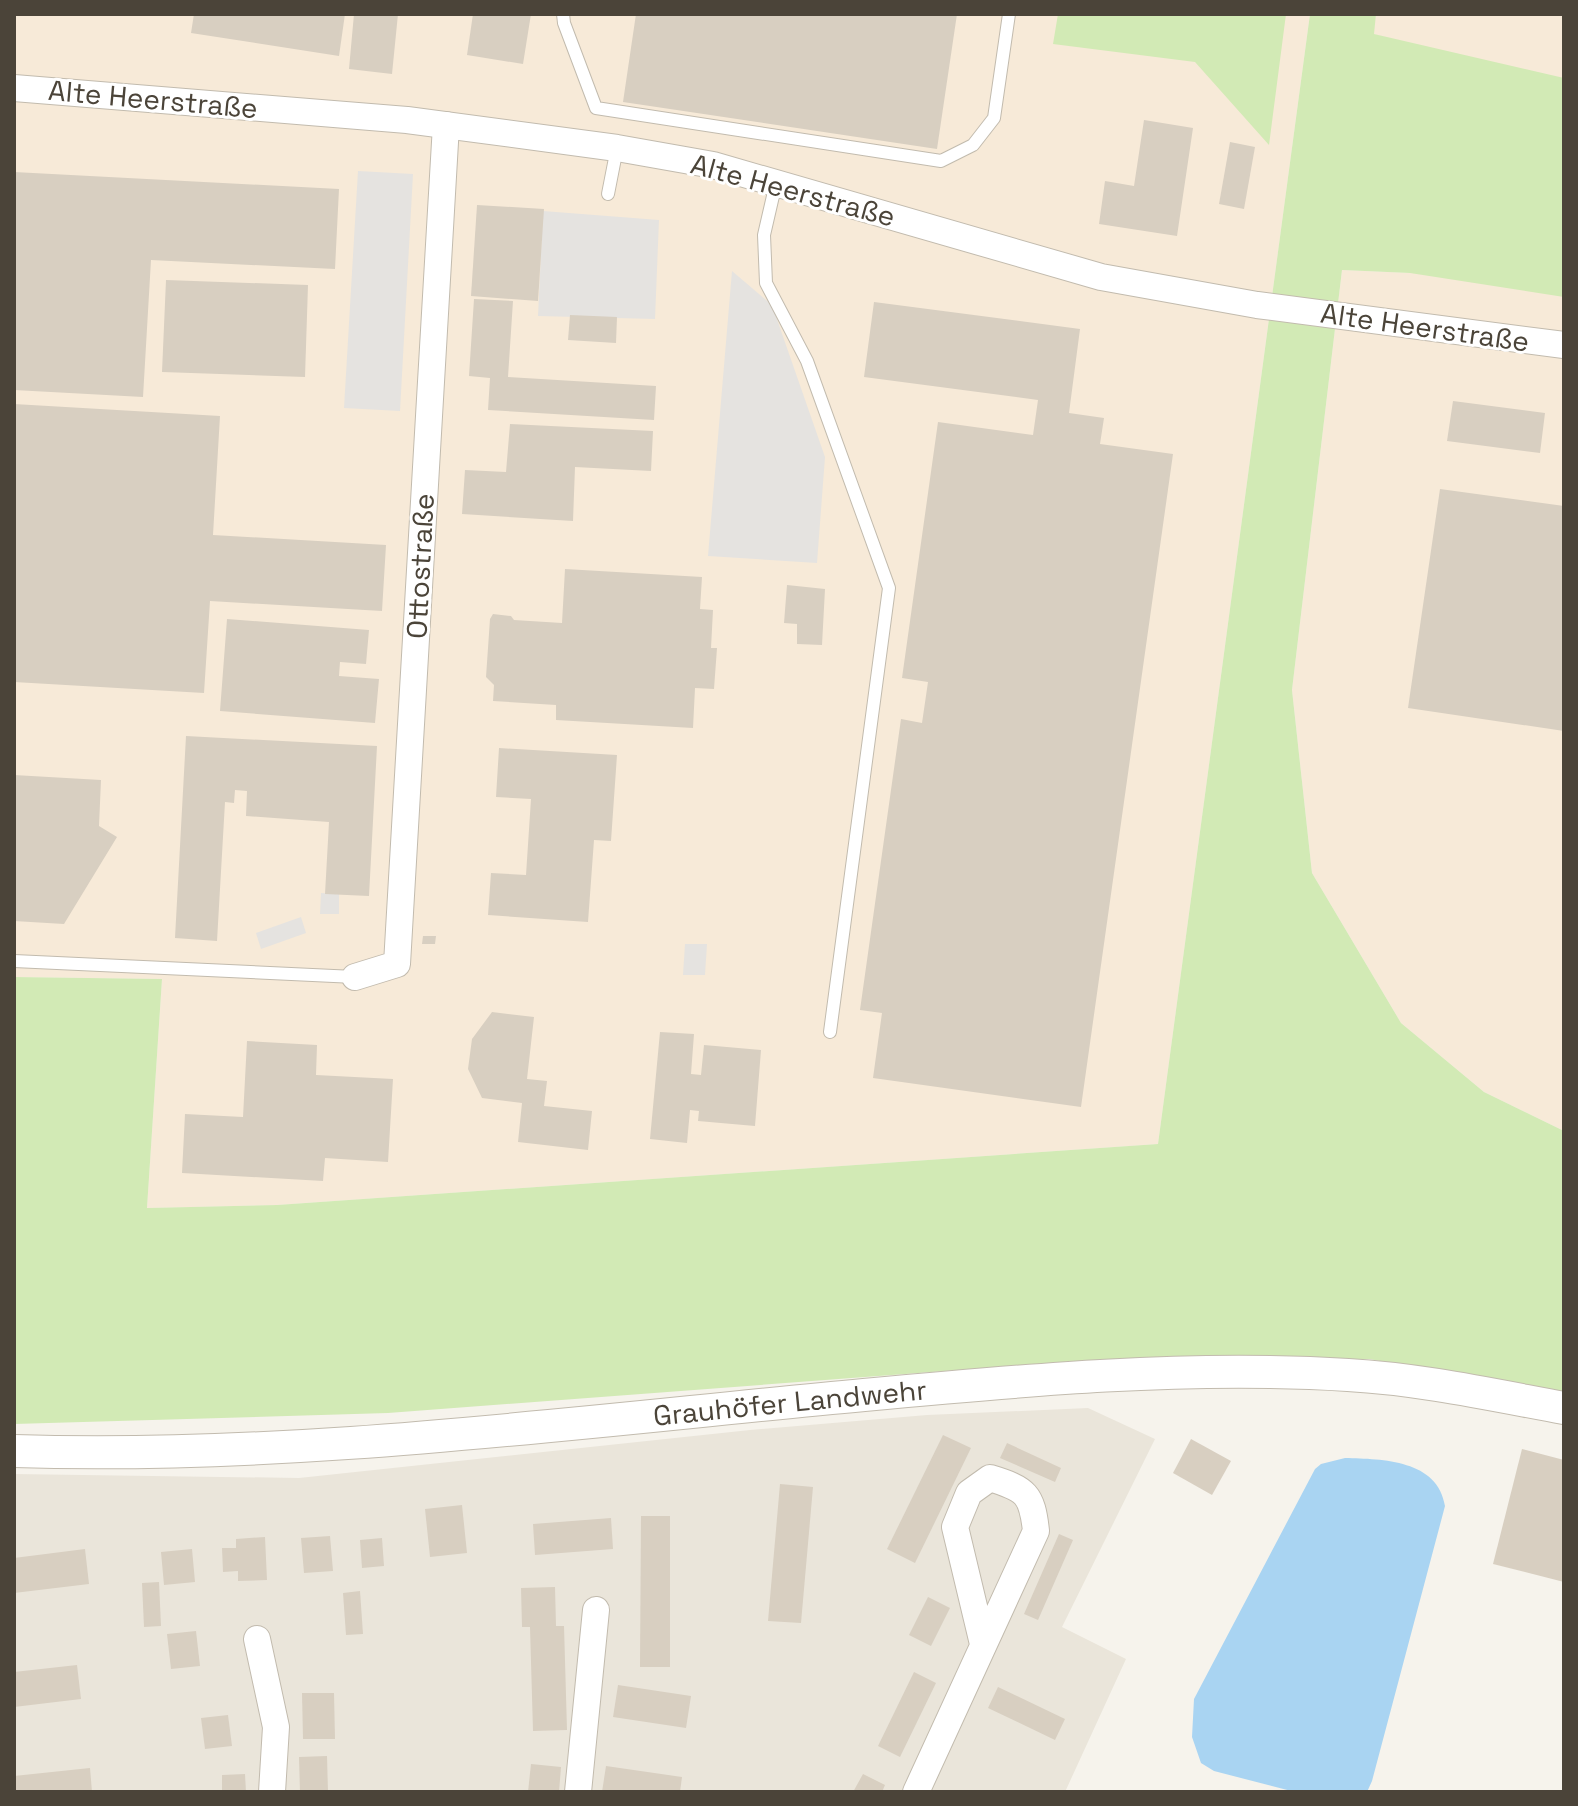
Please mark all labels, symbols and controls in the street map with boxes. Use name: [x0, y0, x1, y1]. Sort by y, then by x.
street label: Alte Heerstraße: [47, 72, 259, 126]
street label: Alte Heerstraße: [687, 145, 899, 235]
street label: Alte Heerstraße: [1318, 295, 1532, 359]
street label: Ottostraße: [398, 492, 442, 640]
street label: Grauhöfer Landwehr: [651, 1371, 928, 1434]

